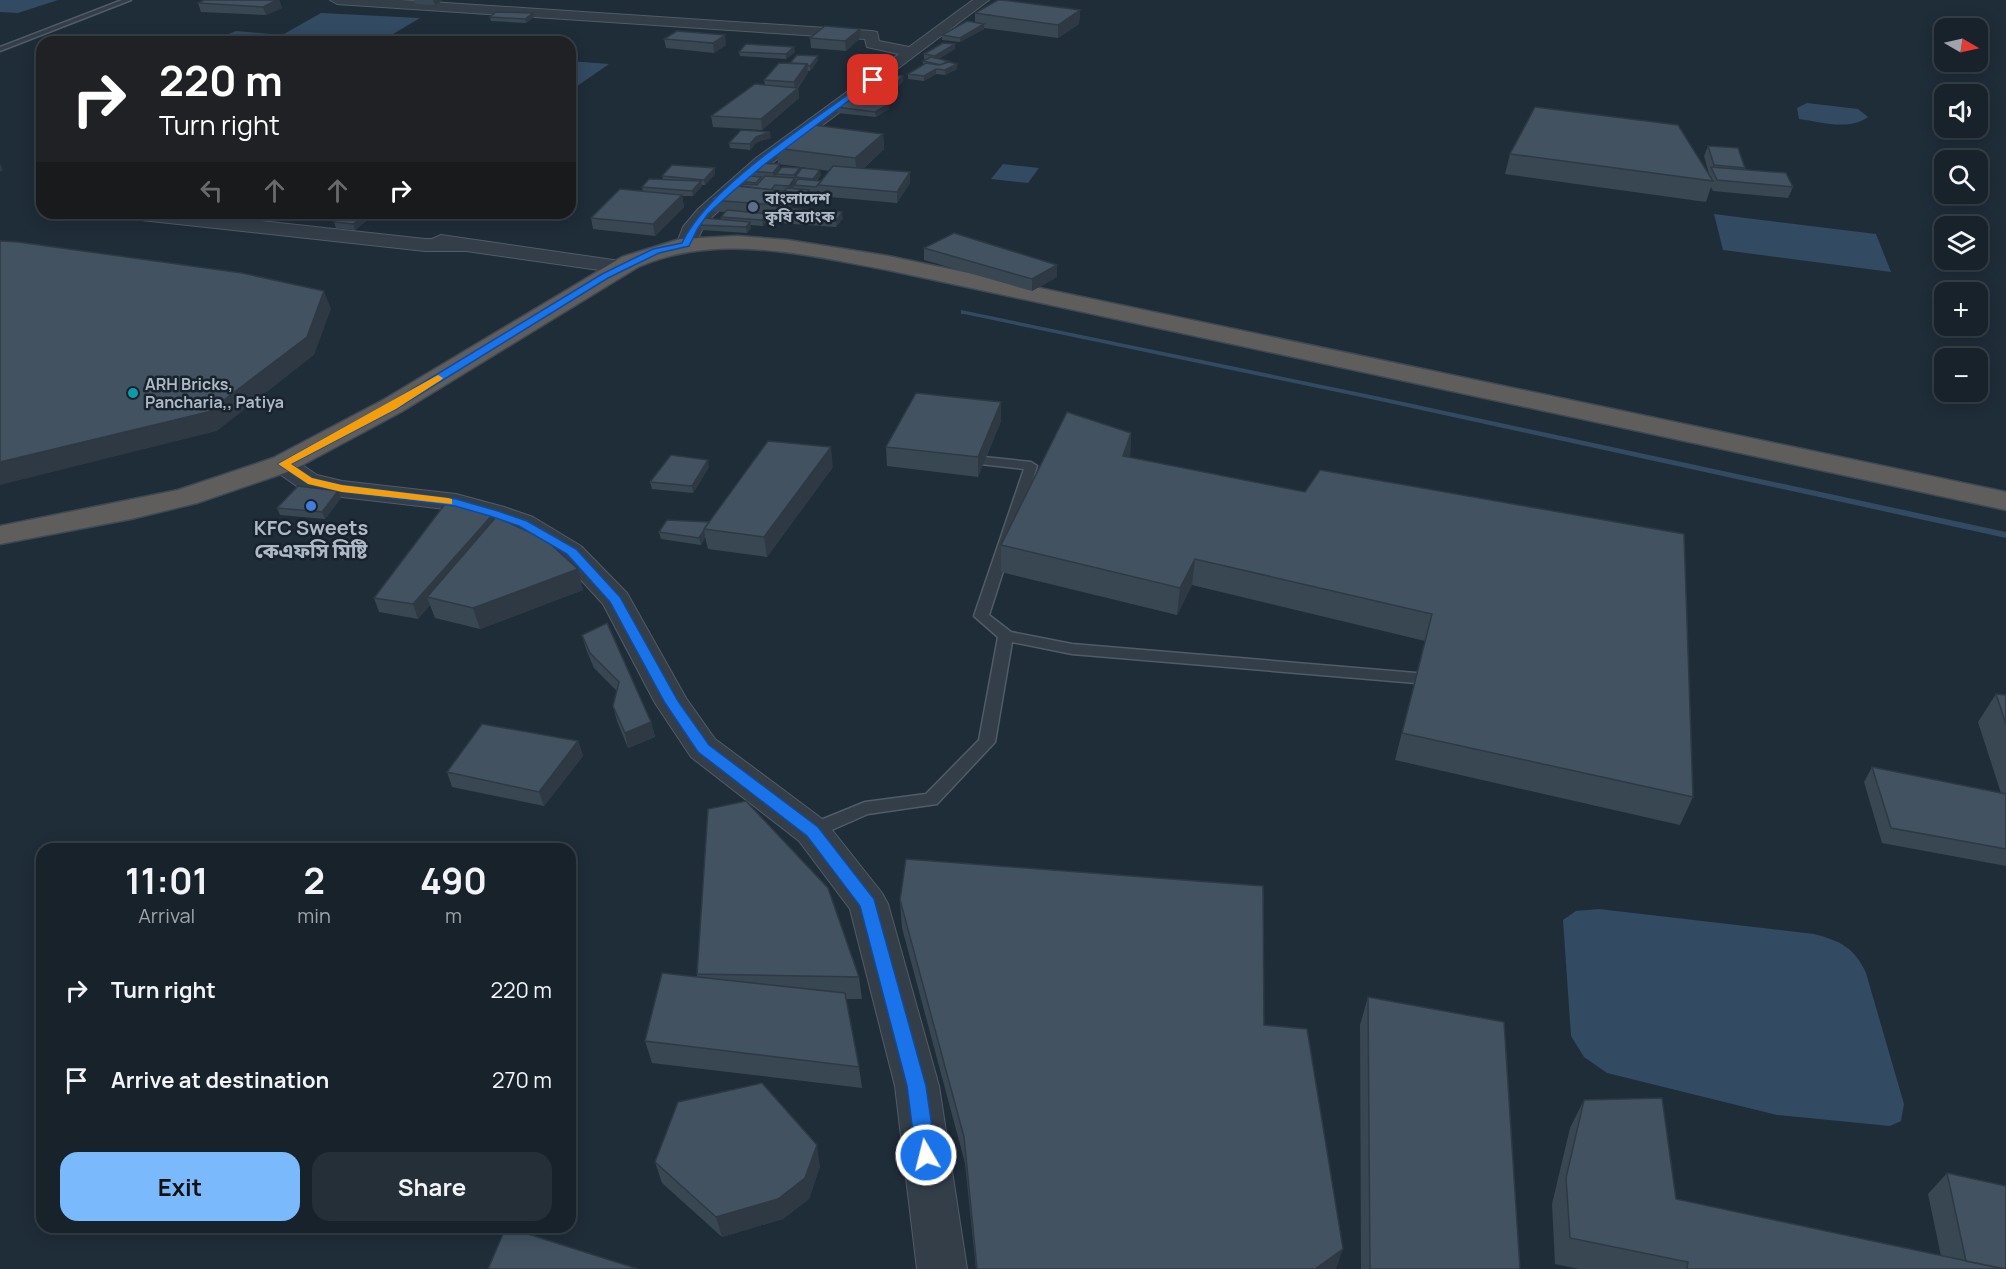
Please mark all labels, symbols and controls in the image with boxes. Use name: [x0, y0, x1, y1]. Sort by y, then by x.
north arrow: [1934, 18, 1988, 72]
map controls: [1934, 18, 1988, 402]
text: 220 m: [159, 51, 283, 109]
pin: [847, 54, 898, 105]
icon: right: [60, 60, 138, 138]
icon: arrive: [856, 63, 889, 96]
button: sound: [1934, 84, 1988, 138]
text: Turn right: [159, 106, 280, 143]
button: search: [1934, 150, 1988, 204]
icon: left: [195, 174, 228, 207]
icon: ahead: [258, 174, 291, 207]
icon: ahead: [321, 174, 354, 207]
icon: right: [384, 174, 417, 207]
place label: বাংলাদেশ কৃষি ব্যাংক: [764, 187, 835, 227]
marker: বাংলাদেশ কৃষি ব্যাংক: [746, 200, 760, 214]
button: layers: [1934, 216, 1988, 270]
button: +: [1934, 282, 1988, 336]
button: −: [1934, 348, 1988, 402]
place label: ARH Bricks, Pancharia,, Patiya: [145, 373, 284, 413]
marker: ARH Bricks, Pancharia,, Patiya: [126, 386, 140, 400]
marker: KFC Sweets কেএফসি মিষ্টি: [304, 499, 318, 513]
place label: KFC Sweets কেএফসি মিষ্টি: [254, 514, 368, 564]
text: 11:01: [125, 856, 208, 905]
text: 2: [303, 856, 325, 905]
text: 490: [420, 856, 487, 905]
text: Arrival: [138, 902, 195, 929]
text: min: [297, 902, 331, 929]
text: m: [445, 902, 462, 929]
icon: right: [60, 974, 93, 1007]
text: Turn right: [111, 975, 216, 1005]
text: 220 m: [490, 975, 552, 1005]
icon: arrive: [60, 1064, 93, 1097]
text: Arrive at destination: [111, 1065, 329, 1095]
text: 270 m: [492, 1065, 552, 1095]
position arrow: [894, 1123, 958, 1187]
button: Exit: [60, 1152, 300, 1221]
button: Share: [312, 1152, 552, 1221]

